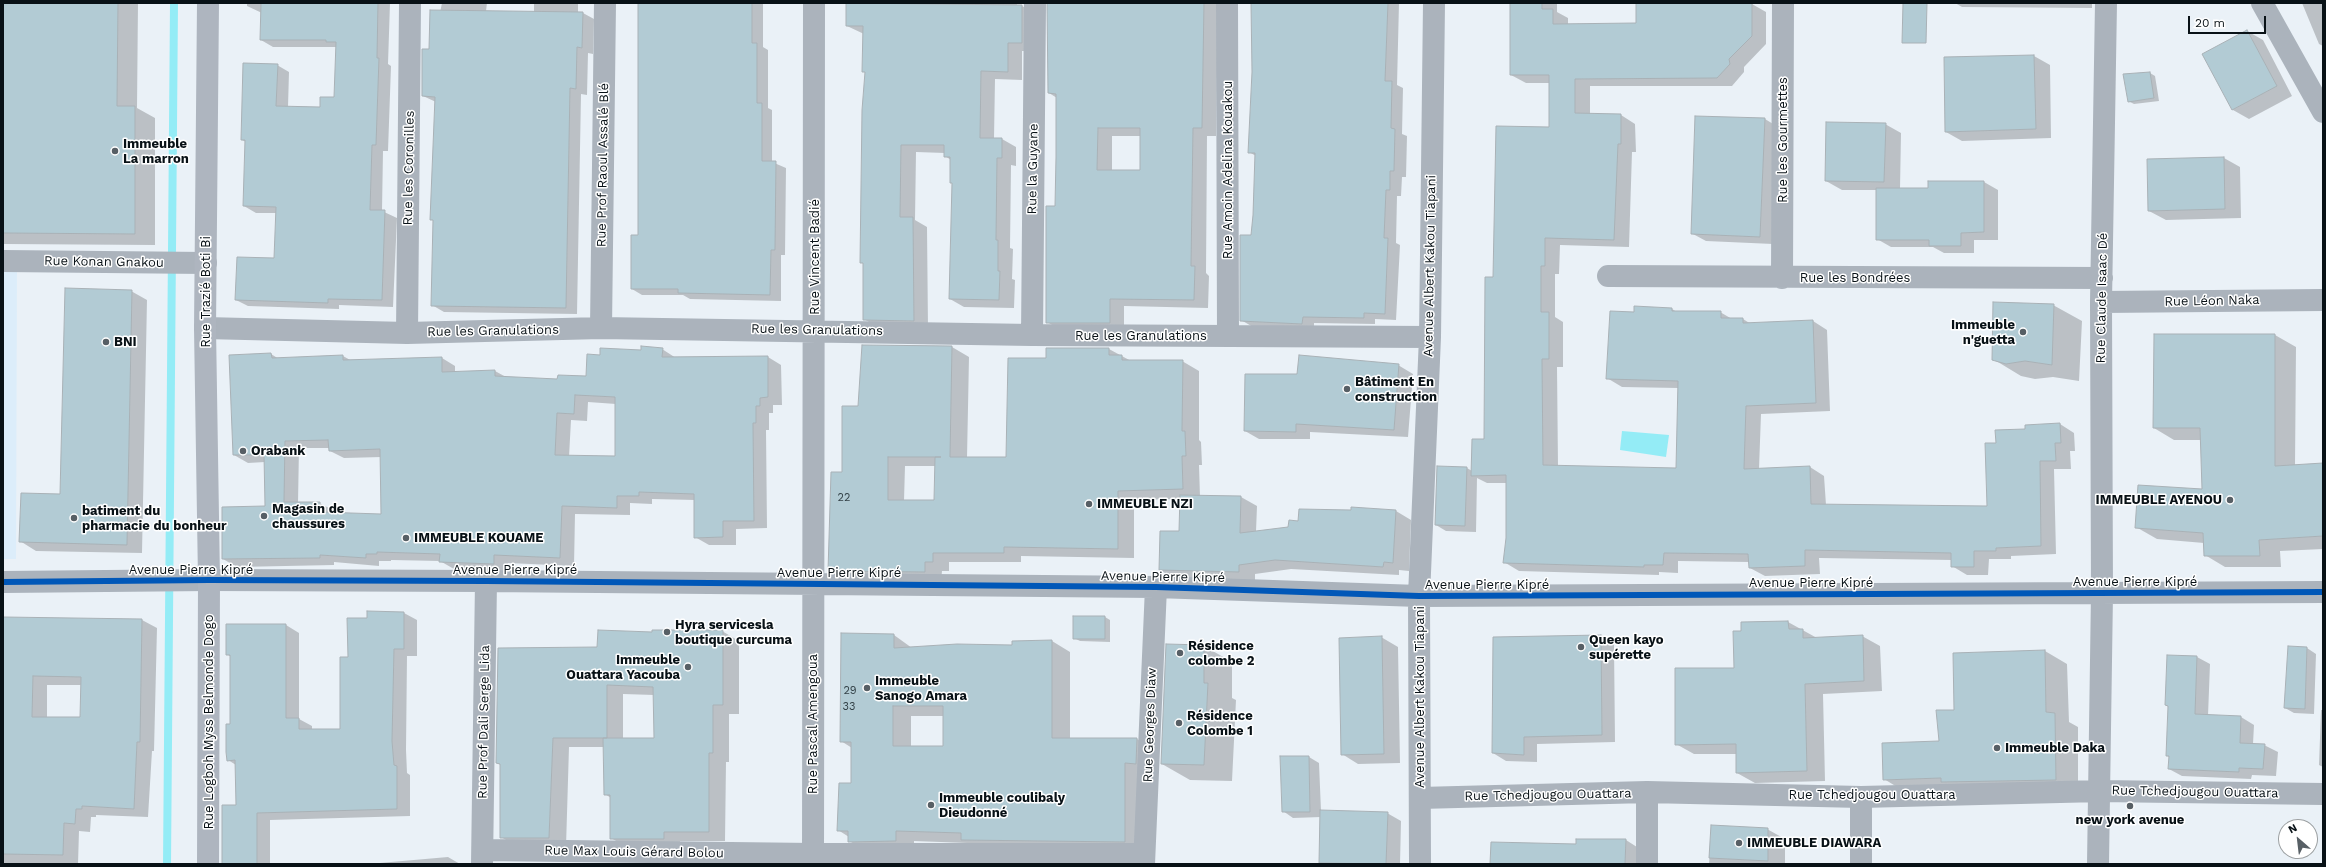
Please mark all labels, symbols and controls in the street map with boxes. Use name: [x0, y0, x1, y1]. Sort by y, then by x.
scale bar: [2190, 8, 2268, 34]
text: 20 m: [2195, 16, 2225, 30]
street label: Rue les Gourmettes: [1775, 77, 1791, 203]
street label: Rue Amoin Adelina Kouakou: [1220, 81, 1236, 259]
street label: Rue Prof Raoul Assalé Blé: [594, 83, 612, 247]
street label: Rue les Coronilles: [400, 111, 418, 225]
street label: Rue la Guyane: [1024, 123, 1042, 215]
place label: Immeuble La marron: [123, 136, 189, 167]
marker: Immeuble La marron: [110, 146, 120, 156]
street label: Avenue Albert Kakou Tiapani: [1421, 175, 1439, 357]
street label: Rue Vincent Badié: [807, 199, 823, 315]
street label: Rue Claude Isaac Dé: [2093, 233, 2111, 363]
street label: Rue Trazié Boti Bi: [198, 236, 214, 348]
street label: Rue Konan Gnakou: [44, 253, 164, 271]
street label: Rue les Bondrées: [1800, 270, 1910, 286]
street label: Rue Léon Naka: [2164, 292, 2260, 310]
place label: Immeuble n'guetta: [1951, 317, 2015, 348]
street label: Rue les Granulations: [751, 321, 883, 339]
street label: Rue les Granulations: [427, 322, 559, 340]
marker: Immeuble n'guetta: [2018, 327, 2028, 337]
street label: Rue les Granulations: [1075, 328, 1207, 344]
place label: BNI: [114, 334, 137, 350]
marker: BNI: [101, 337, 111, 347]
place label: Bâtiment En construction: [1355, 374, 1437, 405]
marker: Bâtiment En construction: [1342, 384, 1352, 394]
place label: Orabank: [251, 443, 305, 459]
marker: Orabank: [238, 446, 248, 456]
house number: 22: [838, 491, 850, 505]
place label: IMMEUBLE AYENOU: [2096, 492, 2222, 508]
marker: IMMEUBLE AYENOU: [2225, 495, 2235, 505]
place label: IMMEUBLE NZI: [1097, 496, 1193, 512]
marker: IMMEUBLE NZI: [1084, 499, 1094, 509]
place label: Magasin de chaussures: [272, 501, 345, 532]
place label: batiment du pharmacie du bonheur: [82, 503, 227, 534]
marker: Magasin de chaussures: [259, 511, 269, 521]
marker: batiment du pharmacie du bonheur: [69, 513, 79, 523]
place label: IMMEUBLE KOUAME: [414, 530, 543, 546]
marker: IMMEUBLE KOUAME: [401, 533, 411, 543]
street label: Avenue Pierre Kipré: [129, 562, 253, 578]
street label: Avenue Pierre Kipré: [453, 562, 577, 578]
street label: Avenue Pierre Kipré: [777, 565, 901, 581]
street label: Avenue Pierre Kipré: [1101, 568, 1225, 586]
street label: Avenue Pierre Kipré: [2073, 574, 2197, 590]
street label: Avenue Pierre Kipré: [1749, 575, 1873, 591]
street label: Avenue Pierre Kipré: [1425, 577, 1549, 593]
street label: Avenue Albert Kakou Tiapani: [1412, 606, 1428, 788]
street label: Rue Logboh Myss Belmonde Dogo: [201, 614, 217, 830]
place label: Hyra servicesla boutique curcuma: [675, 617, 792, 648]
marker: Hyra servicesla boutique curcuma: [662, 627, 672, 637]
place label: Queen kayo supérette: [1589, 632, 1664, 663]
place label: Résidence colombe 2: [1188, 638, 1255, 669]
marker: Queen kayo supérette: [1576, 642, 1586, 652]
street label: Rue Prof Dali Serge Lida: [475, 645, 493, 799]
marker: Résidence colombe 2: [1175, 648, 1185, 658]
place label: Immeuble Ouattara Yacouba: [566, 652, 680, 683]
street label: Rue Pascal Amengoua: [805, 654, 821, 794]
marker: Immeuble Ouattara Yacouba: [683, 662, 693, 672]
street label: Rue Georges Diaw: [1140, 667, 1160, 783]
place label: Immeuble Sanogo Amara: [875, 673, 967, 704]
marker: Immeuble Sanogo Amara: [862, 683, 872, 693]
house number: 29: [843, 684, 857, 698]
house number: 33: [843, 700, 855, 714]
place label: Résidence Colombe 1: [1187, 708, 1253, 739]
marker: Résidence Colombe 1: [1174, 718, 1184, 728]
place label: Immeuble Daka: [2005, 740, 2105, 756]
marker: Immeuble Daka: [1992, 743, 2002, 753]
street label: Rue Tchedjougou Ouattara: [2111, 783, 2279, 801]
street label: Rue Tchedjougou Ouattara: [1464, 786, 1632, 804]
street label: Rue Tchedjougou Ouattara: [1788, 787, 1956, 803]
place label: Immeuble coulibaly Dieudonné: [939, 790, 1065, 821]
marker: Immeuble coulibaly Dieudonné: [926, 800, 936, 810]
marker: new york avenue: [2125, 801, 2135, 811]
place label: new york avenue: [2076, 812, 2184, 828]
north arrow: [2278, 819, 2318, 859]
text: N: [2286, 821, 2299, 836]
place label: IMMEUBLE DIAWARA: [1747, 835, 1881, 851]
marker: IMMEUBLE DIAWARA: [1734, 838, 1744, 848]
street label: Rue Max Louis Gérard Bolou: [544, 843, 724, 861]

